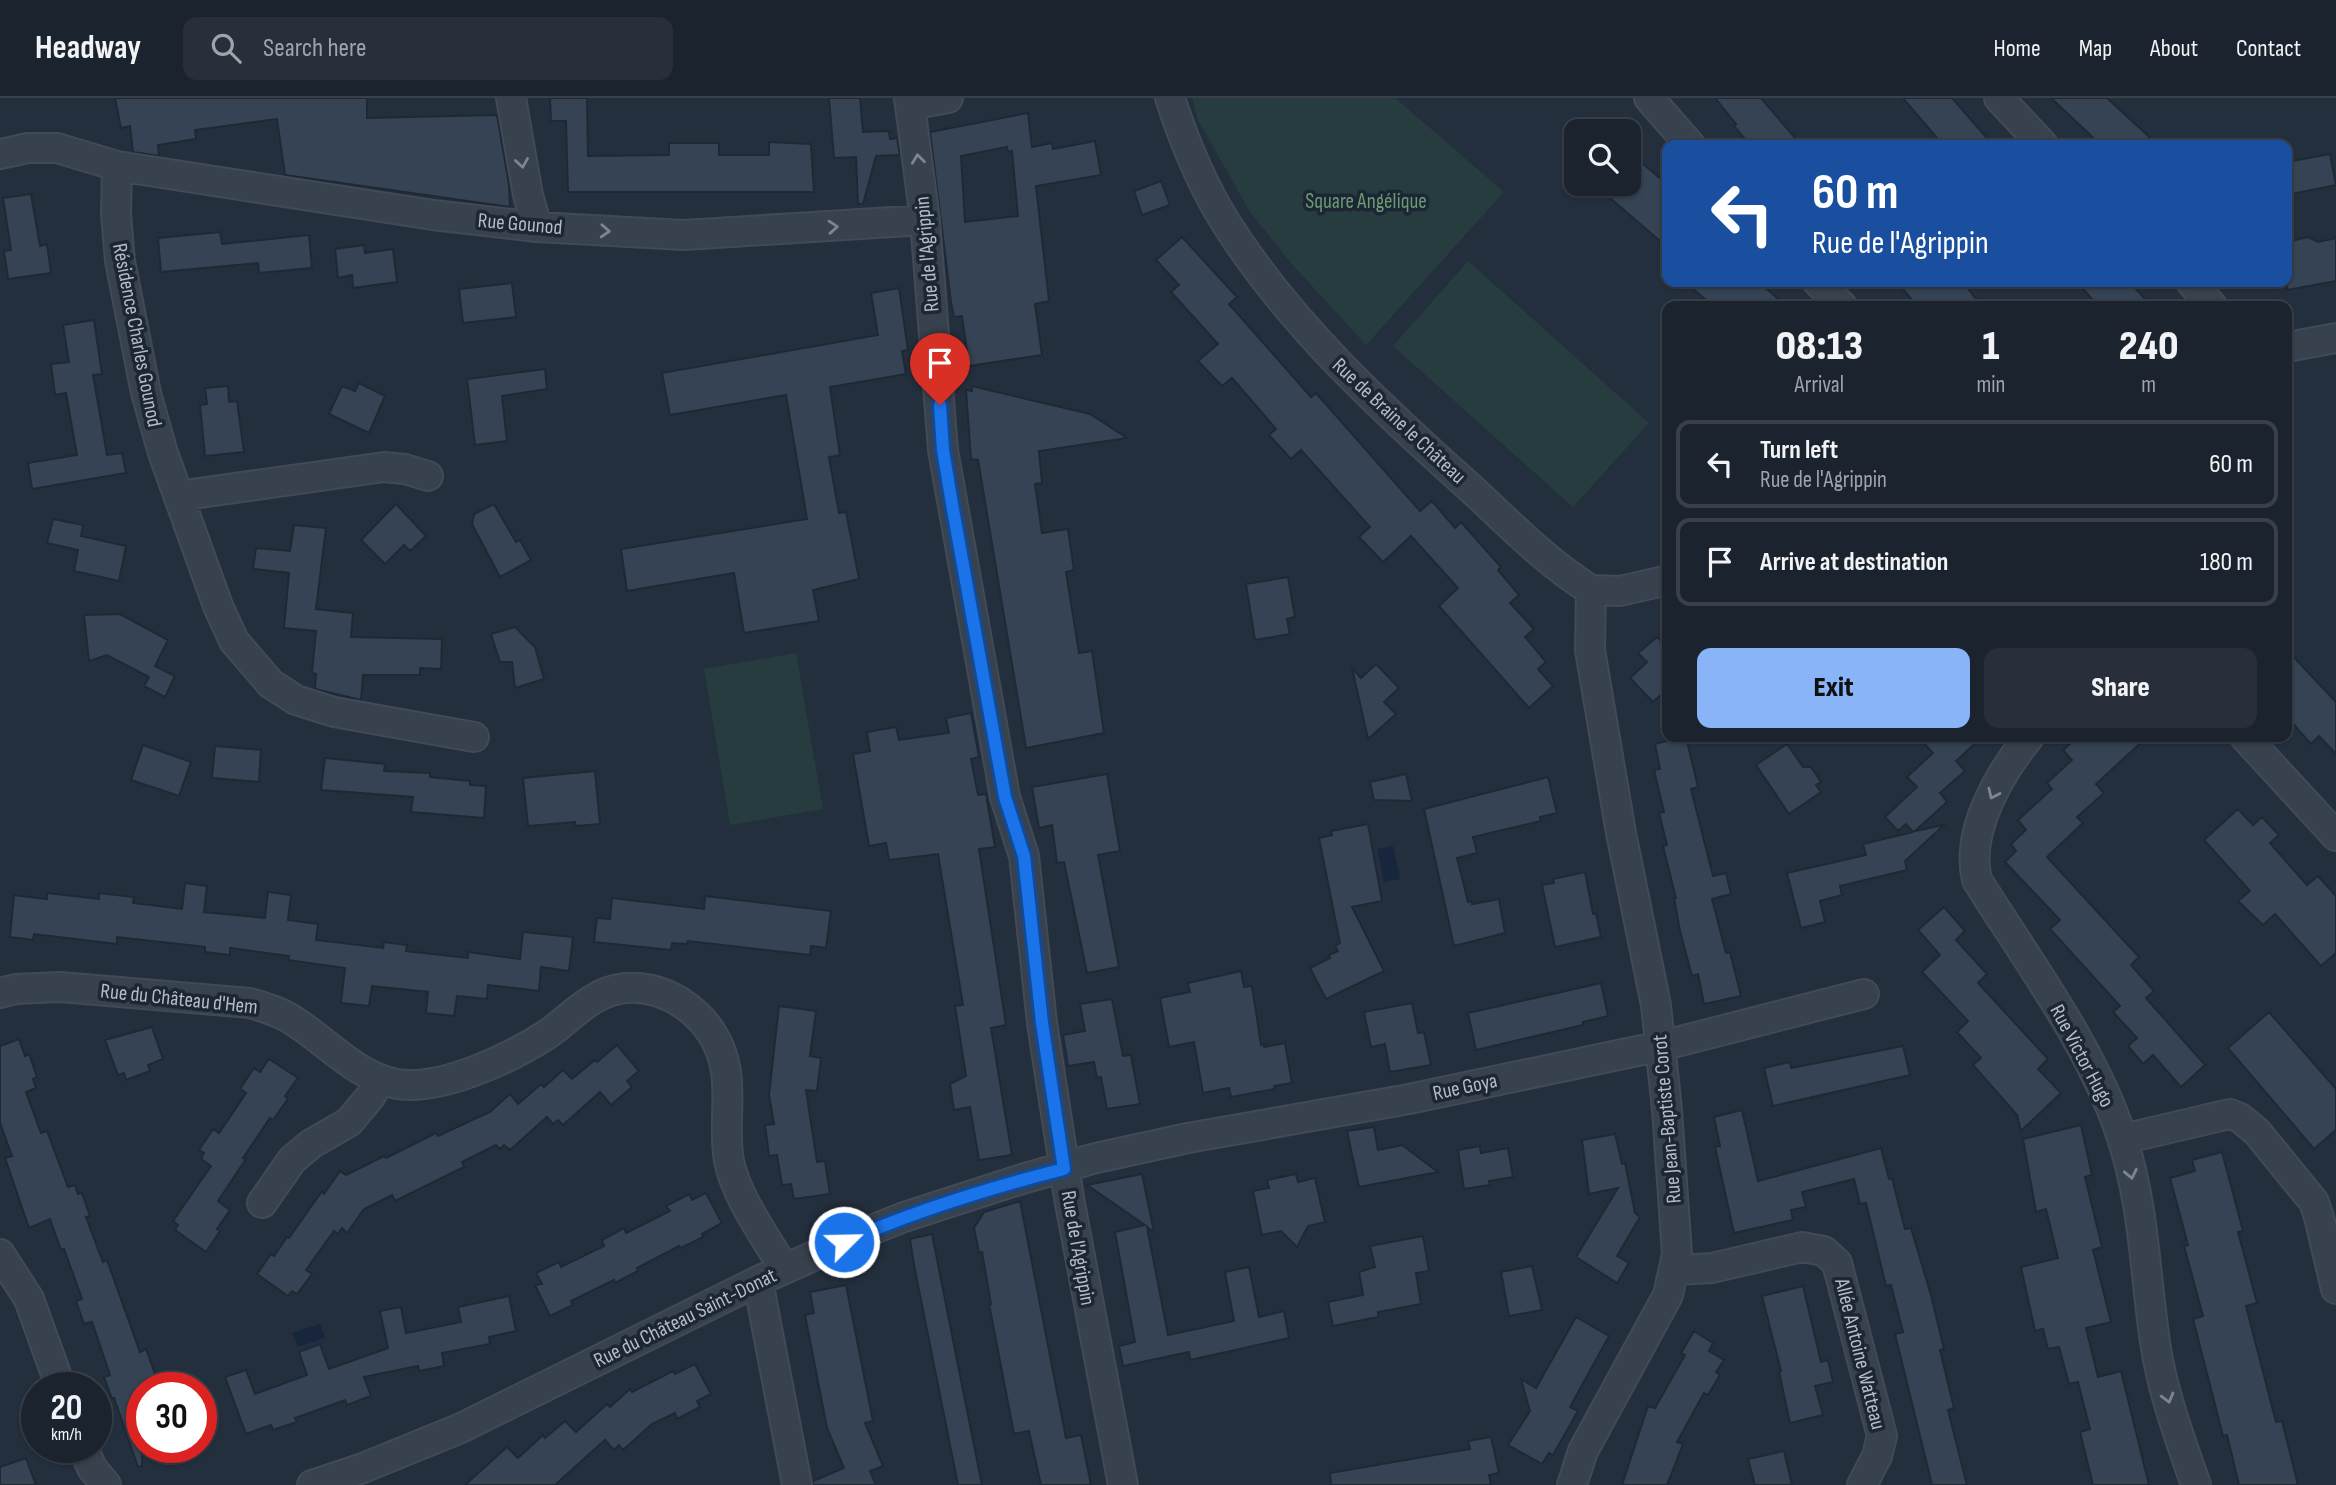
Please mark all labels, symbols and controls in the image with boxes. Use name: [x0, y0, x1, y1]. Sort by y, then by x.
search box: [183, 17, 673, 80]
text: Headway: [35, 28, 141, 68]
icon: search: [207, 29, 245, 67]
text: Search here: [263, 33, 366, 64]
text: Home: [1993, 34, 2041, 63]
text: Map: [2079, 34, 2112, 63]
text: About: [2150, 34, 2198, 63]
text: Contact: [2236, 34, 2301, 63]
map controls: [1564, 119, 1641, 196]
button: search: [1564, 119, 1641, 196]
one-way arrow: [911, 153, 926, 165]
one-way arrow: [514, 157, 529, 169]
text: 60 m: [1812, 164, 1899, 223]
icon: left: [1697, 168, 1788, 259]
park label: Square Angélique: [1305, 189, 1427, 214]
street label: Rue de l'Agrippin: [909, 195, 945, 313]
street label: Rue Gounod: [477, 208, 563, 240]
one-way arrow: [827, 219, 838, 234]
one-way arrow: [600, 223, 611, 238]
text: Rue de l'Agrippin: [1812, 224, 1989, 263]
street label: Résidence Charles Gounod: [107, 241, 167, 429]
text: 08:13: [1775, 321, 1863, 372]
text: 1: [1982, 321, 2000, 372]
text: 240: [2119, 321, 2179, 372]
pin: [910, 333, 970, 405]
icon: arrive: [921, 344, 959, 382]
street label: Rue de Braine le Château: [1327, 353, 1471, 489]
text: Arrival: [1795, 371, 1844, 399]
text: min: [1976, 371, 2005, 399]
text: m: [2141, 371, 2156, 399]
text: Turn left: [1760, 435, 1838, 466]
icon: left: [1701, 445, 1739, 483]
text: 60 m: [2209, 449, 2253, 480]
text: Rue de l'Agrippin: [1760, 466, 1887, 494]
icon: arrive: [1701, 543, 1739, 581]
text: Arrive at destination: [1760, 547, 1948, 578]
text: 180 m: [2200, 547, 2253, 578]
button: Exit: [1697, 648, 1970, 728]
button: Share: [1984, 648, 2257, 728]
one-way arrow: [1987, 787, 2001, 799]
street label: Rue du Château d'Hem: [99, 978, 259, 1020]
street label: Rue Victor Hugo: [2045, 1000, 2119, 1112]
street label: Rue Jean-Baptiste Corot: [1647, 1034, 1687, 1204]
street label: Rue Goya: [1431, 1068, 1499, 1106]
one-way arrow: [2123, 1168, 2138, 1180]
street label: Rue de l'Agrippin: [1056, 1189, 1100, 1307]
position arrow: [807, 1205, 881, 1279]
street label: Rue du Château Saint-Donat: [590, 1263, 780, 1373]
street label: Allée Antoine Watteau: [1829, 1275, 1891, 1432]
speed limit sign: 30: [126, 1372, 217, 1463]
text: 20: [51, 1387, 83, 1430]
one-way arrow: [2160, 1392, 2174, 1404]
text: km/h: [51, 1424, 82, 1445]

